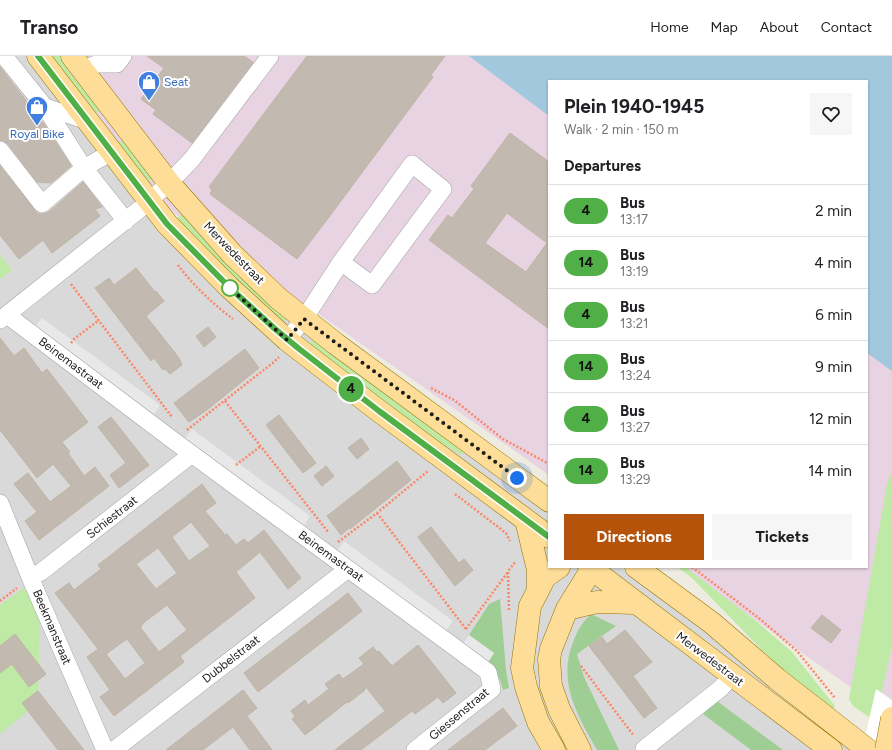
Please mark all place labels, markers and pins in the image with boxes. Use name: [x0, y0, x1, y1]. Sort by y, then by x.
shop icon: Seat: [136, 69, 162, 102]
place label: Seat: [164, 75, 189, 89]
shop icon: Royal Bike: [24, 94, 50, 127]
place label: Royal Bike: [10, 127, 65, 141]
unlabelled marker: [221, 279, 239, 297]

